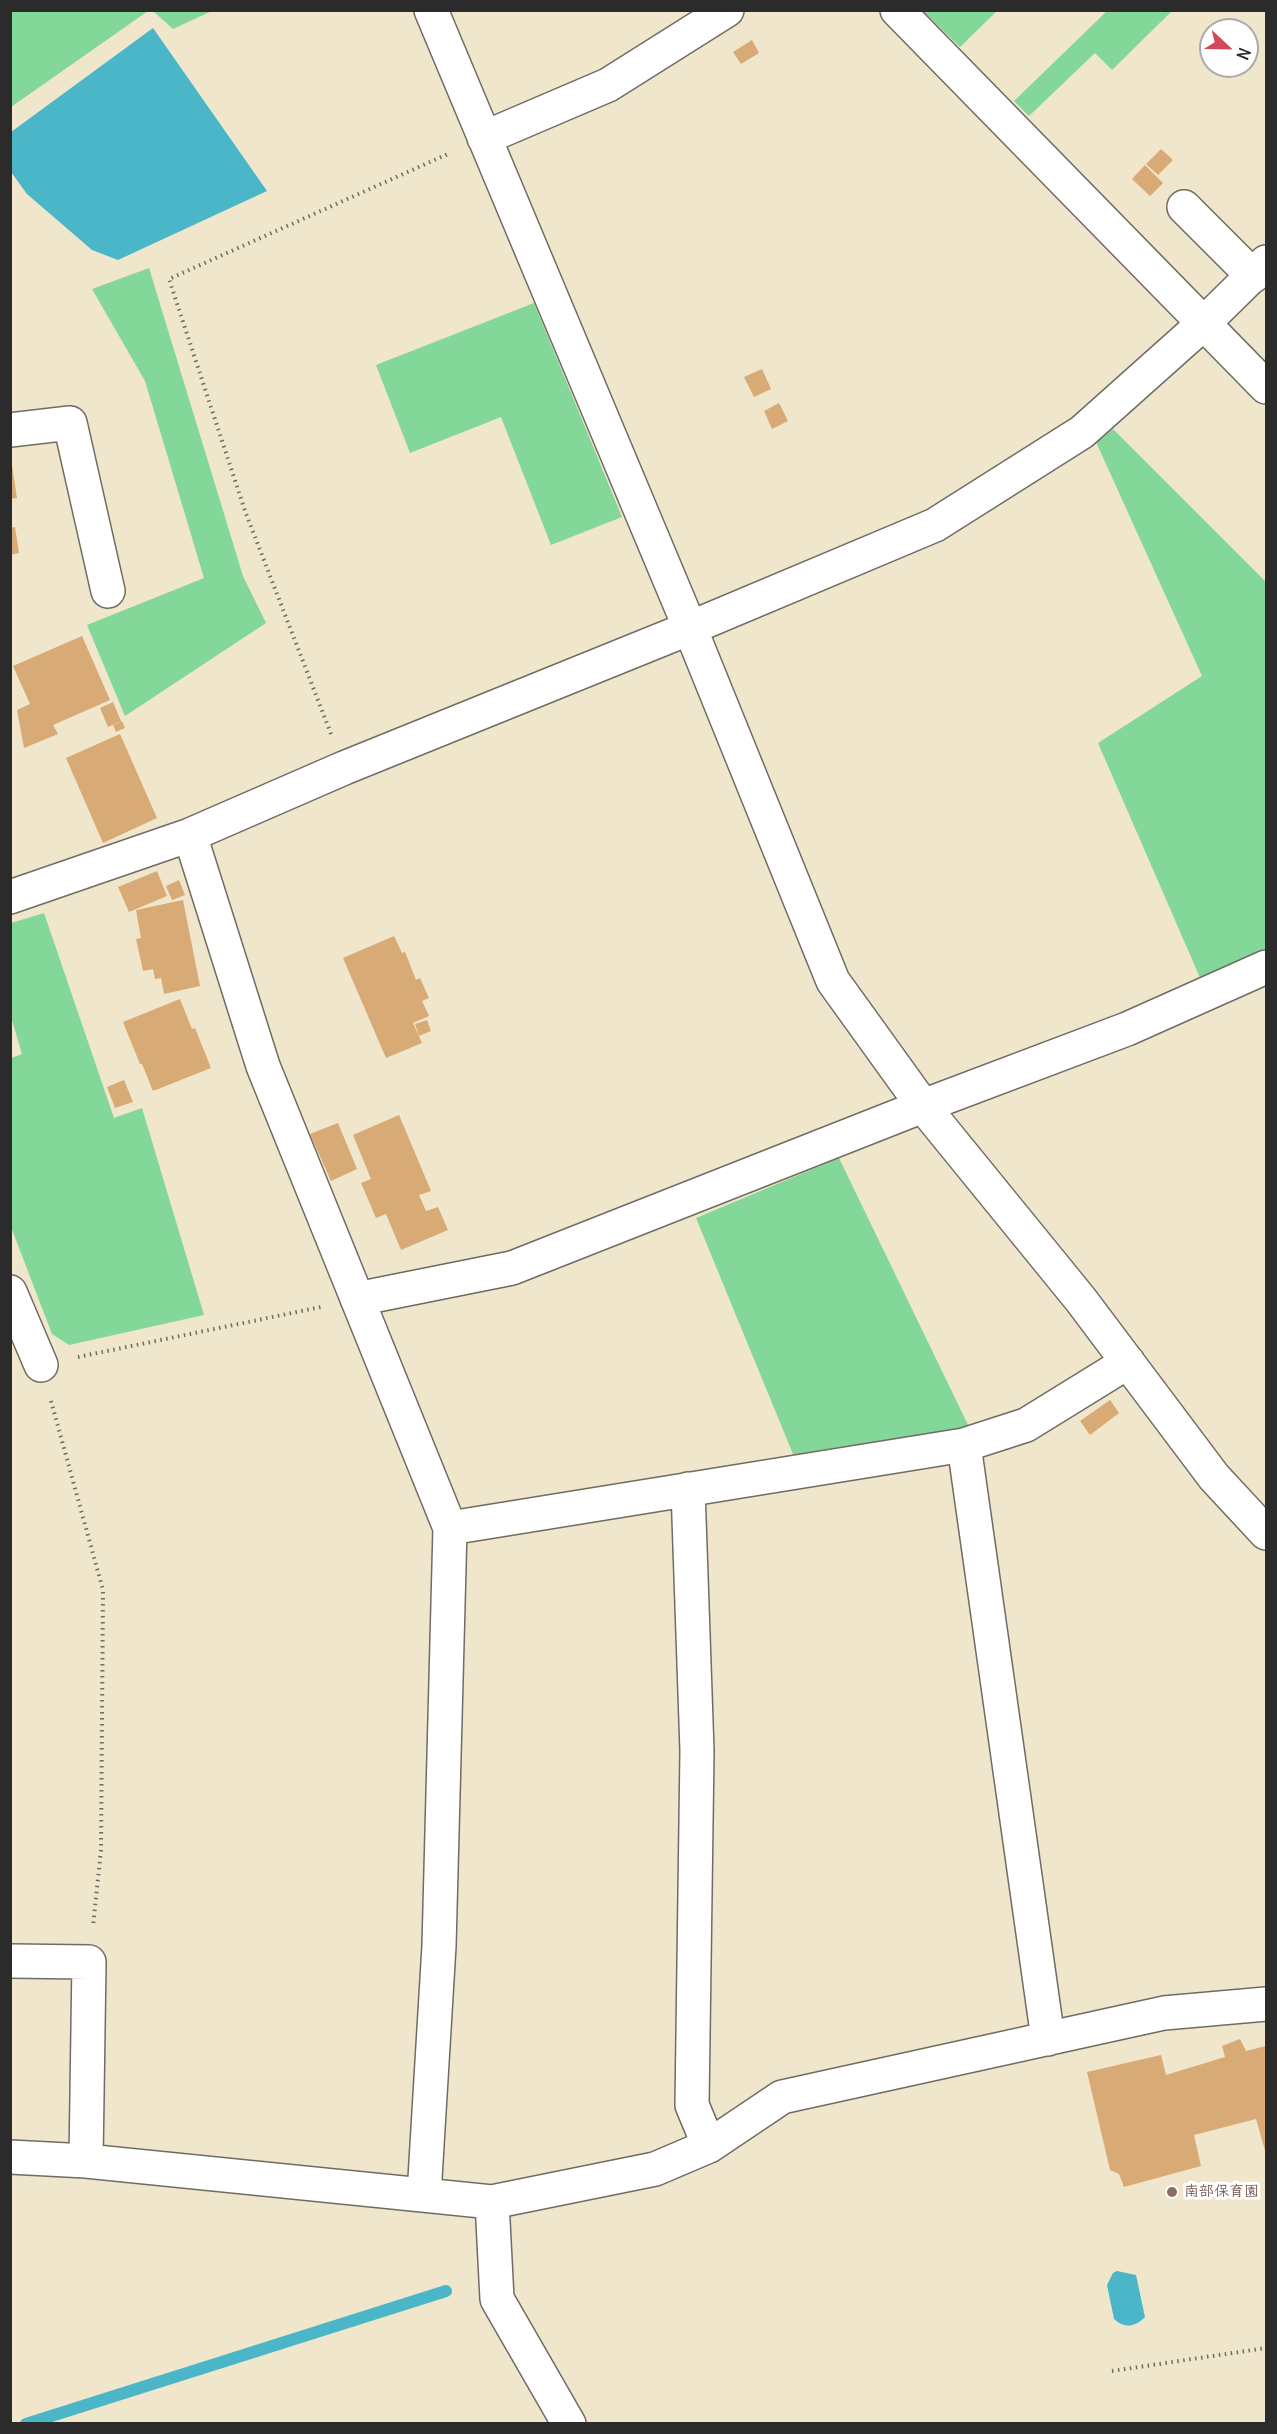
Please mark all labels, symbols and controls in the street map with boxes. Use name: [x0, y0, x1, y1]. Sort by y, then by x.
north arrow: [1199, 18, 1259, 78]
text: N: [1232, 45, 1255, 63]
place label: 南部保育園: [1184, 2183, 1259, 2201]
marker: 南部保育園: [1165, 2185, 1179, 2199]

